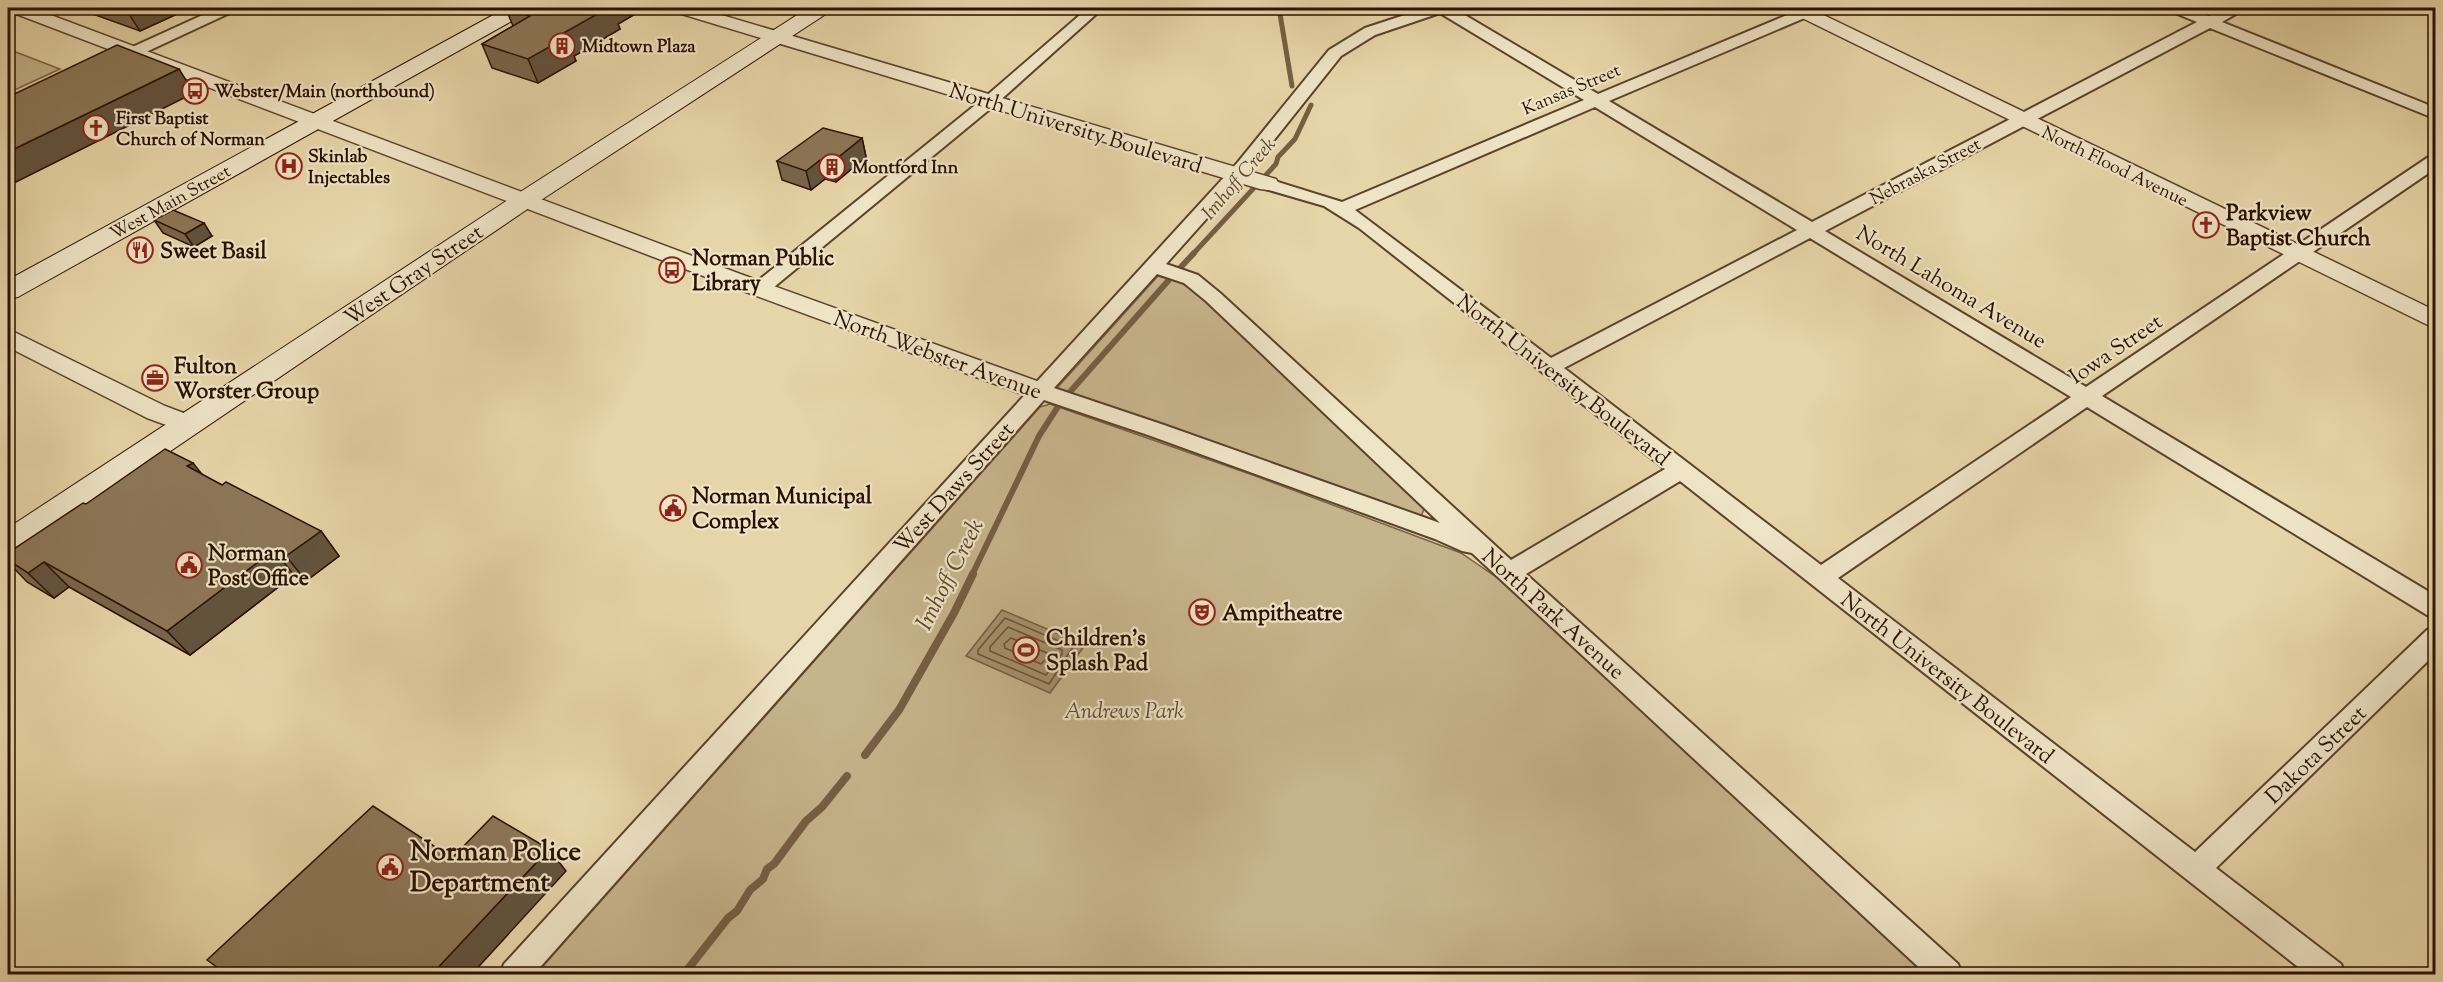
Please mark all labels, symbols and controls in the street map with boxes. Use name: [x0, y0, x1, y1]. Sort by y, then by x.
building icon: Midtown Plaza: [547, 31, 577, 61]
place label: Midtown Plaza: [582, 35, 696, 61]
street label: Kansas Street: [1518, 58, 1625, 123]
bus stop icon: Webster/Main (northbound): [180, 76, 210, 106]
street label: North University Boulevard: [944, 76, 1206, 184]
place label: Webster/Main (northbound): [214, 80, 435, 106]
place label: First Baptist Church of Norman: [116, 107, 265, 154]
church icon: First Baptist Church of Norman: [81, 113, 111, 143]
street label: North Flood Avenue: [2037, 121, 2192, 215]
water label: Imhoff Creek: [1196, 132, 1284, 227]
street label: Nebraska Street: [1866, 132, 1986, 213]
place label: Skinlab Injectables: [308, 145, 390, 192]
hospital icon: Skinlab Injectables: [274, 151, 304, 181]
building icon: Montford Inn: [817, 152, 847, 182]
place label: Montford Inn: [852, 156, 959, 182]
street label: West Main Street: [106, 160, 236, 248]
place label: Parkview Baptist Church: [2226, 199, 2371, 256]
church icon: Parkview Baptist Church: [2191, 210, 2221, 240]
street label: West Gray Street: [339, 218, 491, 335]
street label: North Lahoma Avenue: [1849, 219, 2052, 358]
restaurant icon: Sweet Basil: [125, 235, 155, 265]
place label: Sweet Basil: [160, 237, 267, 269]
place label: Norman Public Library: [692, 244, 834, 301]
bus stop icon: Norman Public Library: [657, 255, 687, 285]
street label: North University Boulevard: [1448, 288, 1676, 475]
street label: North Webster Avenue: [828, 304, 1046, 409]
street label: Iowa Street: [2064, 307, 2170, 394]
place label: Fulton Worster Group: [174, 352, 319, 409]
office icon: Fulton Worster Group: [140, 363, 170, 393]
street label: West Daws Street: [887, 416, 1023, 562]
place label: Norman Municipal Complex: [692, 482, 873, 539]
public building icon: Norman Municipal Complex: [658, 493, 688, 523]
water label: Imhoff Creek: [908, 513, 993, 637]
place label: Norman Post Office: [208, 539, 309, 596]
street label: North Park Avenue: [1473, 542, 1631, 688]
public building icon: Norman Post Office: [174, 550, 204, 580]
street label: North University Boulevard: [1832, 586, 2060, 773]
theatre icon: Ampitheatre: [1187, 597, 1217, 627]
place label: Ampitheatre: [1222, 599, 1343, 631]
place label: Children's Splash Pad: [1046, 624, 1149, 681]
sports icon: Children's Splash Pad: [1011, 635, 1041, 665]
park label: Andrews Park: [1064, 697, 1184, 729]
street label: Dakota Street: [2259, 699, 2375, 813]
place label: Norman Police Department: [410, 834, 581, 904]
public building icon: Norman Police Department: [375, 852, 405, 882]

